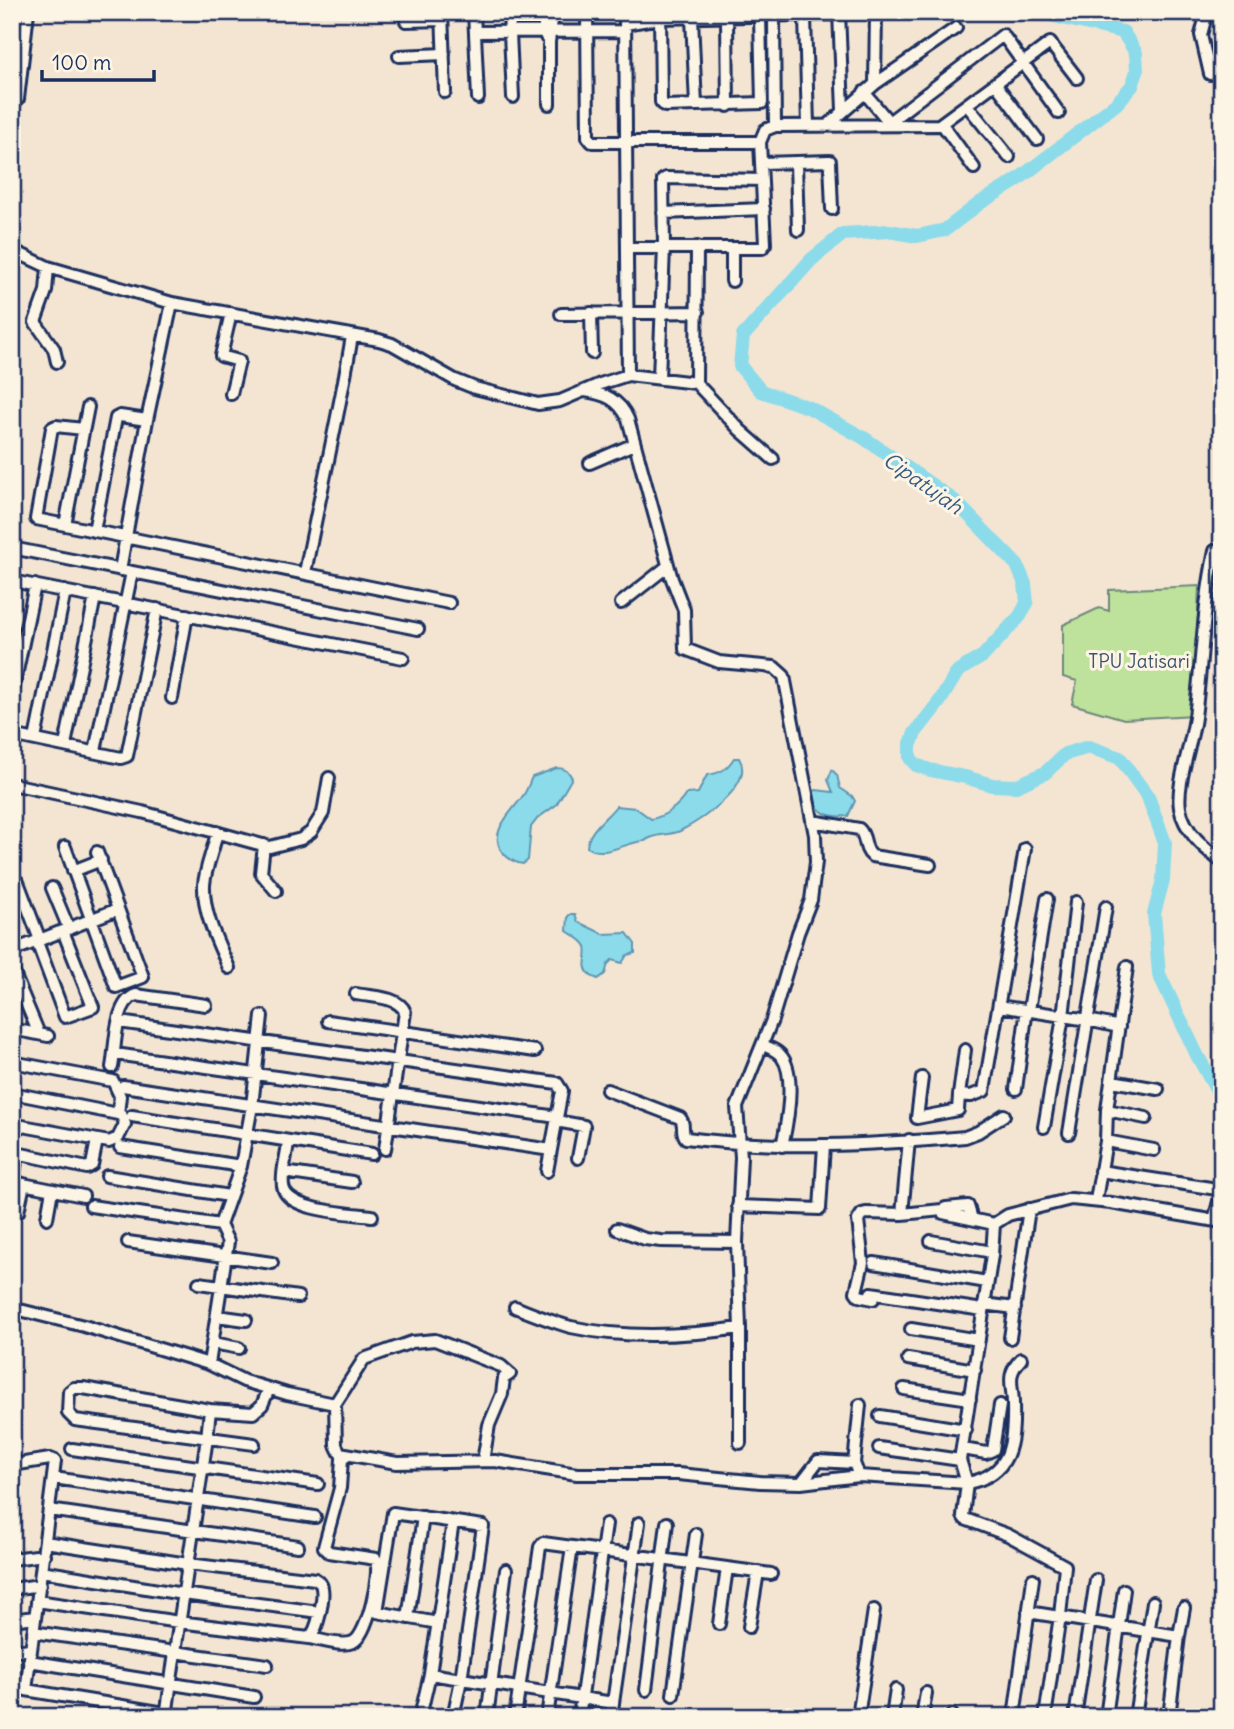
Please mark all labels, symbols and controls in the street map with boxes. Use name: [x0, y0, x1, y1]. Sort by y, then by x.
scale bar: [42, 38, 154, 82]
text: 100 m: [52, 49, 111, 76]
water label: Cipatujah: [878, 446, 969, 521]
park label: TPU Jatisari: [1088, 649, 1190, 673]

